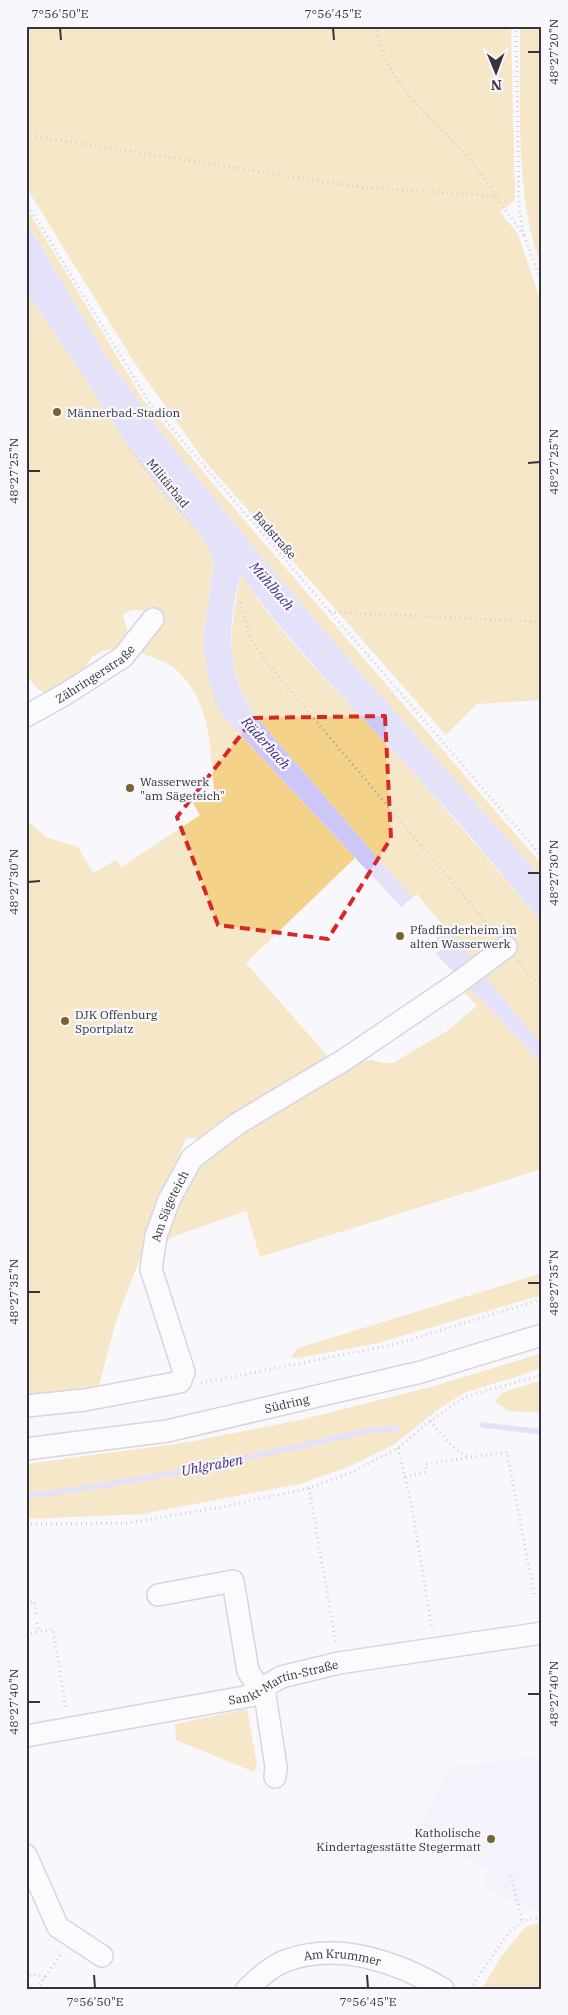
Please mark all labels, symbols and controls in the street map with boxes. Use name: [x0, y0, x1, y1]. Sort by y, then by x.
text: 7°56'50"E: [31, 6, 89, 21]
text: 7°56'45"E: [304, 6, 362, 21]
text: 48°27'20"N: [546, 19, 561, 85]
north arrow: [470, 48, 520, 98]
text: N: [491, 76, 502, 94]
place label: Männerbad-Stadion: [67, 405, 180, 420]
marker: Männerbad-Stadion: [51, 406, 63, 418]
text: 48°27'25"N: [546, 429, 561, 495]
text: 48°27'25"N: [6, 438, 21, 504]
street label: Militärbad: [144, 455, 192, 511]
street label: Badstraße: [250, 508, 300, 562]
water label: Mühlbach: [245, 557, 298, 615]
street label: Zähringerstraße: [53, 642, 137, 706]
water label: Räderbach: [237, 712, 294, 773]
place label: Wasserwerk "am Sägeteich": [140, 774, 225, 803]
marker: Wasserwerk "am Sägeteich": [124, 782, 136, 794]
text: 48°27'30"N: [546, 840, 561, 906]
text: 48°27'30"N: [6, 849, 21, 915]
place label: Pfadfinderheim im alten Wasserwerk: [410, 922, 517, 951]
marker: Pfadfinderheim im alten Wasserwerk: [394, 930, 406, 942]
place label: DJK Offenburg Sportplatz: [75, 1007, 158, 1036]
marker: DJK Offenburg Sportplatz: [59, 1015, 71, 1027]
street label: Am Sägeteich: [148, 1167, 192, 1243]
text: 48°27'35"N: [546, 1250, 561, 1316]
text: 48°27'35"N: [6, 1259, 21, 1325]
street label: Südring: [263, 1391, 311, 1416]
water label: Uhlgraben: [180, 1450, 244, 1480]
street label: Sankt-Martin-Straße: [227, 1656, 340, 1707]
text: 48°27'40"N: [546, 1661, 561, 1727]
text: 48°27'40"N: [6, 1669, 21, 1735]
place label: Katholische Kindertagesstätte Stegermatt: [316, 1825, 481, 1854]
marker: Katholische Kindertagesstätte Stegermatt: [485, 1833, 497, 1845]
street label: Am Krummer: [302, 1946, 384, 1968]
text: 7°56'50"E: [66, 1994, 124, 2009]
text: 7°56'45"E: [339, 1994, 397, 2009]

